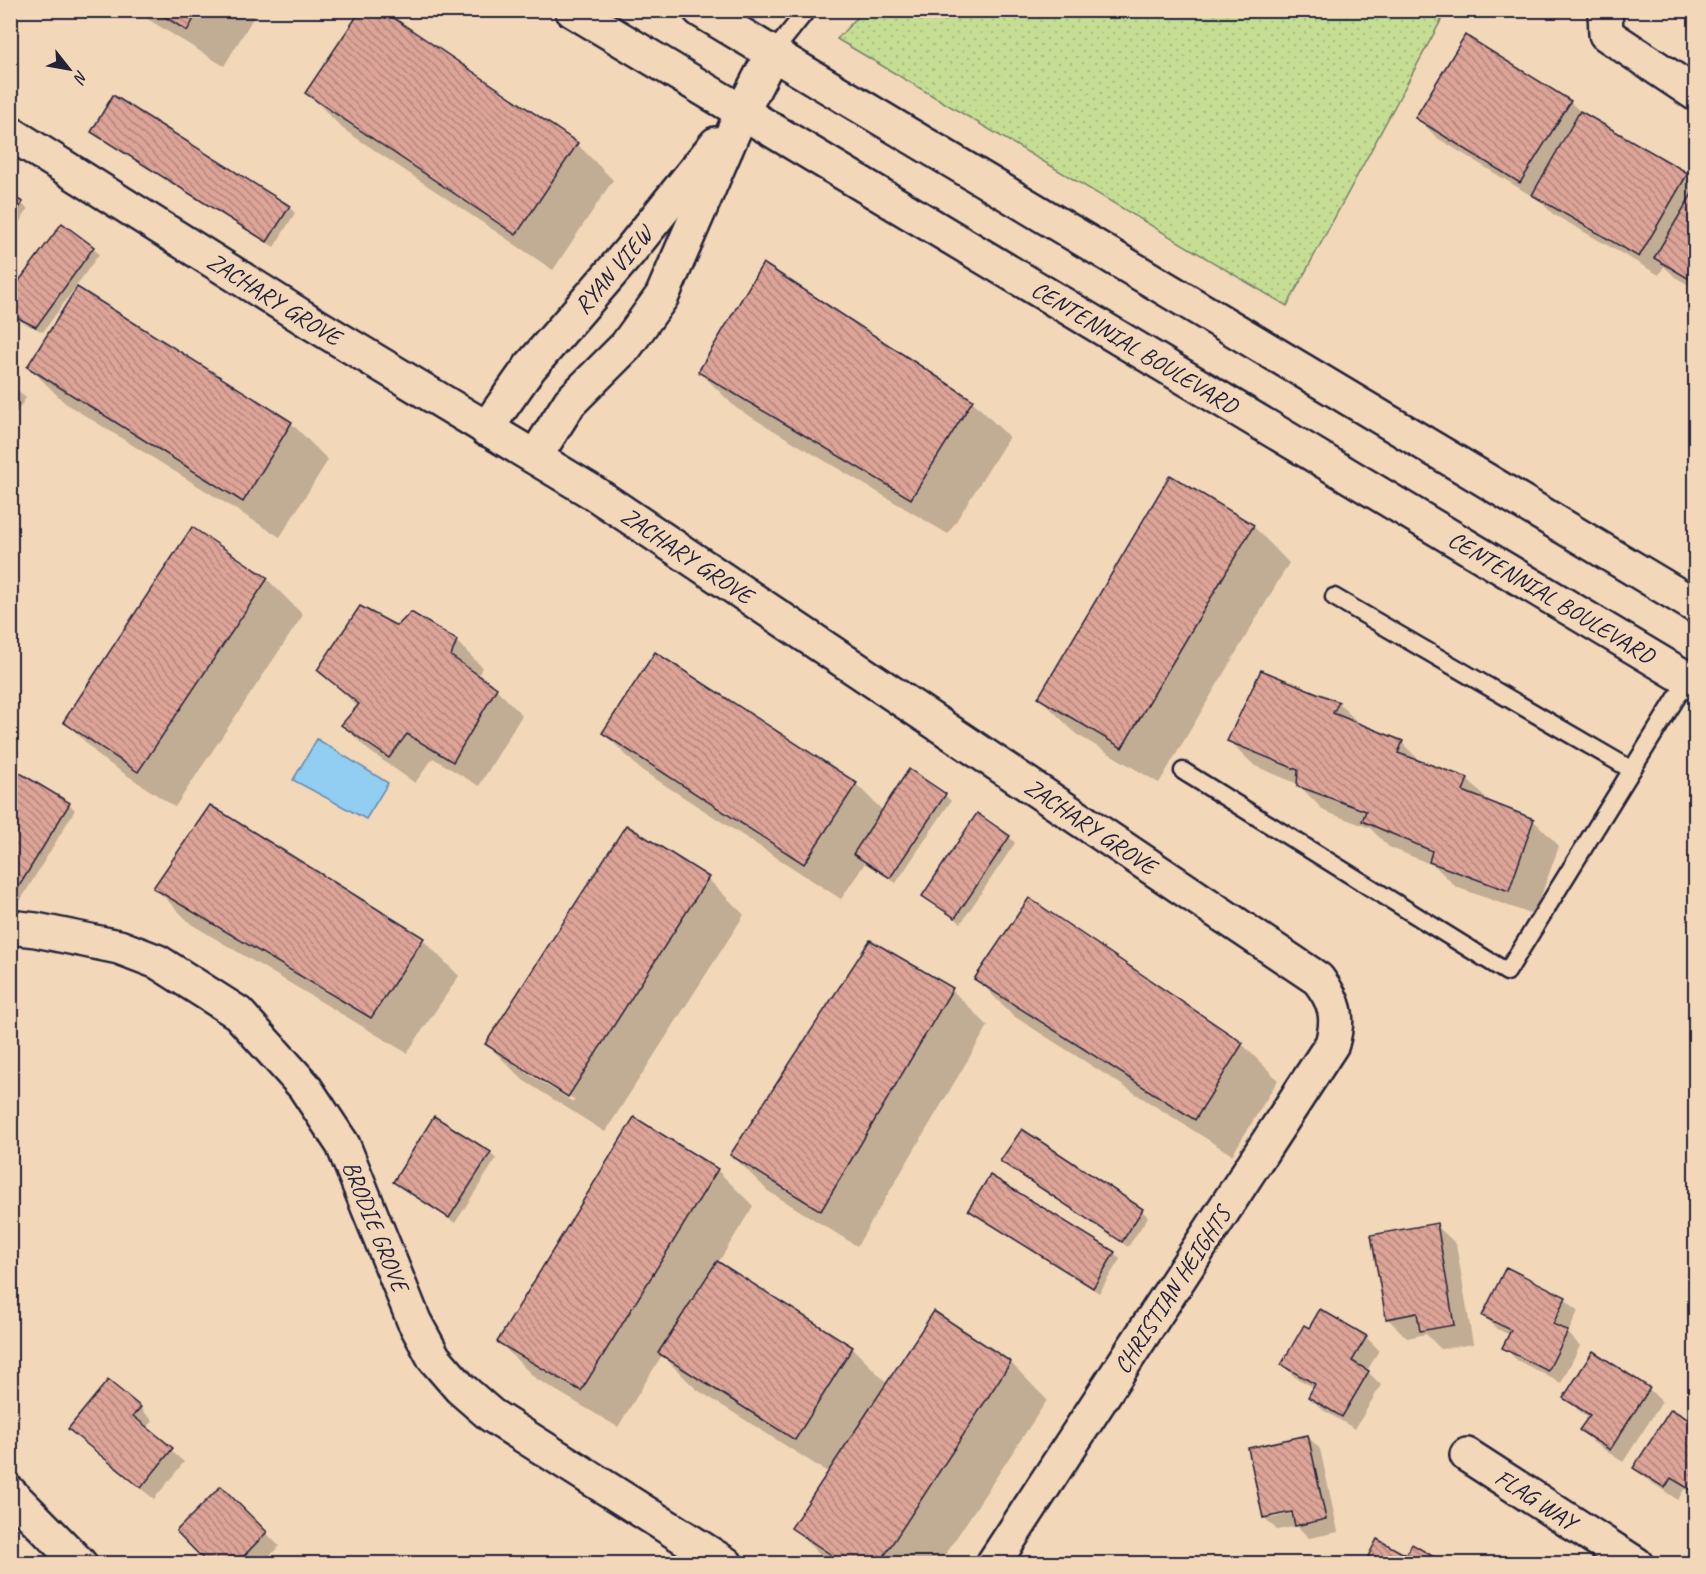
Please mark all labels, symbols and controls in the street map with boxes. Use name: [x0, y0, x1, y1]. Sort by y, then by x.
north arrow: [39, 39, 99, 99]
text: N: [68, 67, 92, 88]
street label: RYAN VIEW: [568, 218, 661, 320]
street label: ZACHARY GROVE: [202, 246, 349, 354]
street label: CENTENNIAL BOULEVARD: [1026, 274, 1245, 422]
street label: ZACHARY GROVE: [615, 500, 761, 612]
street label: CENTENNIAL BOULEVARD: [1443, 524, 1662, 672]
street label: ZACHARY GROVE: [1019, 771, 1165, 883]
street label: BRODIE GROVE: [336, 1156, 416, 1298]
street label: CHRISTIAN HEIGHTS: [1107, 1198, 1239, 1379]
street label: FLAG WAY: [1489, 1462, 1586, 1539]

